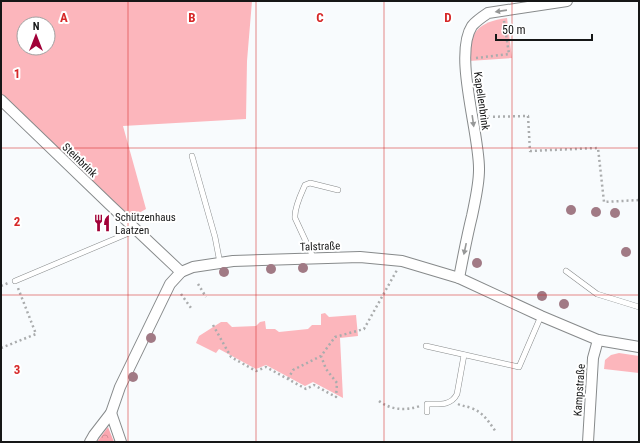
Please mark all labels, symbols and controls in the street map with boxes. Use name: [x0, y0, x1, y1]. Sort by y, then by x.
one-way arrow: [495, 8, 507, 14]
text: A: [60, 10, 68, 25]
text: B: [188, 10, 196, 25]
text: C: [316, 10, 324, 25]
text: D: [444, 10, 452, 25]
north arrow: [16, 16, 56, 56]
scale bar: [496, 16, 592, 42]
text: N: [33, 20, 40, 33]
text: 50 m: [502, 23, 526, 37]
text: 1: [14, 66, 20, 81]
street label: Kapellenbrink: [471, 71, 492, 131]
one-way arrow: [470, 114, 476, 127]
street label: Steinbrink: [59, 141, 100, 180]
place label: Schützenhaus Laatzen: [115, 211, 176, 237]
restaurant icon: Schützenhaus Laatzen: [92, 213, 112, 233]
text: 2: [14, 214, 21, 229]
street label: Talstraße: [300, 239, 340, 254]
one-way arrow: [461, 243, 467, 255]
text: 3: [14, 362, 20, 377]
street label: Kampstraße: [571, 363, 588, 417]

